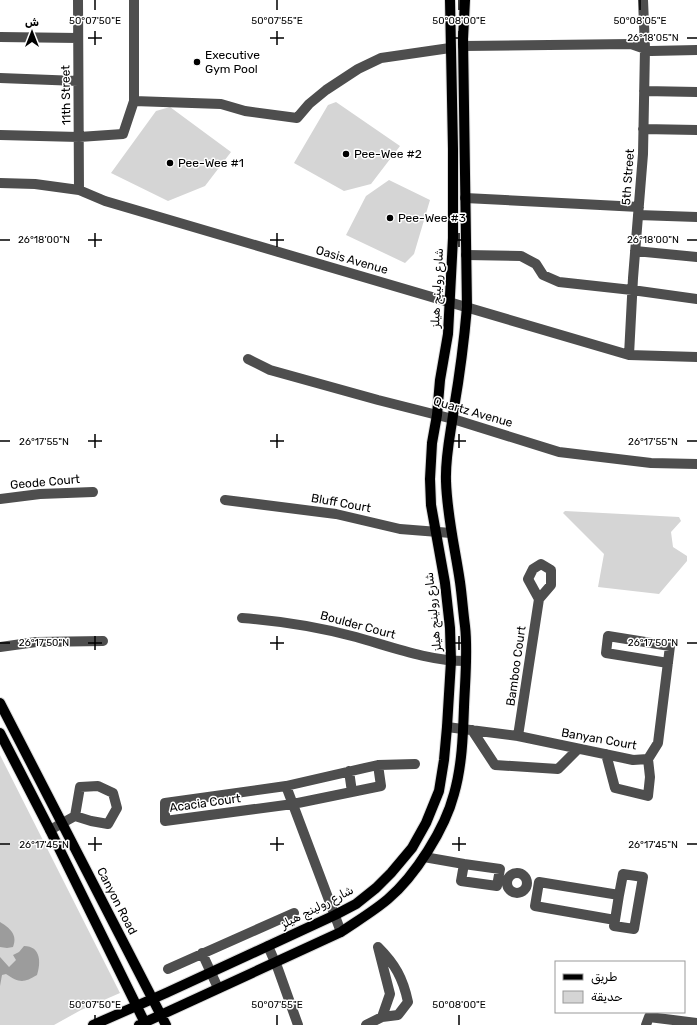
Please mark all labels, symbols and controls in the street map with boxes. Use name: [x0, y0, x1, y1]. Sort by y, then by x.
north arrow: [12, 12, 52, 52]
text: 50°07'50"E: [69, 15, 121, 27]
text: 50°07'55"E: [251, 15, 303, 27]
text: 50°08'00"E: [432, 15, 486, 27]
text: 50°08'05"E: [613, 15, 667, 27]
text: ش: [25, 16, 39, 29]
text: 26°18'05"N: [627, 32, 679, 44]
place label: Executive Gym Pool: [205, 48, 260, 76]
marker: Executive Gym Pool: [192, 57, 202, 67]
street label: 11th Street: [58, 65, 74, 125]
place label: Pee-Wee #2: [354, 147, 422, 161]
street label: 5th Street: [619, 148, 637, 206]
marker: Pee-Wee #2: [341, 149, 351, 159]
place label: Pee-Wee #1: [178, 156, 244, 170]
marker: Pee-Wee #1: [165, 158, 175, 168]
place label: Pee-Wee #3: [398, 211, 466, 225]
marker: Pee-Wee #3: [385, 213, 395, 223]
text: 26°18'00"N: [18, 234, 70, 246]
text: 26°18'00"N: [627, 234, 679, 246]
street label: Oasis Avenue: [314, 243, 390, 277]
street label: شارع رولينج هيلز: [428, 248, 448, 329]
street label: Quartz Avenue: [432, 394, 515, 430]
text: 26°17'55"N: [19, 436, 69, 448]
text: 26°17'55"N: [628, 436, 678, 448]
street label: Geode Court: [10, 472, 81, 492]
street label: Bluff Court: [310, 491, 372, 515]
street label: شارع رولينج هيلز: [422, 571, 446, 653]
street label: Boulder Court: [319, 608, 398, 642]
street label: Bamboo Court: [503, 625, 529, 707]
text: 26°17'50"N: [19, 637, 69, 649]
text: 26°17'50"N: [628, 637, 678, 649]
street label: Banyan Court: [560, 725, 638, 753]
street label: Acacia Court: [169, 791, 242, 815]
text: 26°17'45"N: [19, 839, 69, 851]
text: 26°17'45"N: [628, 839, 678, 851]
street label: Canyon Road: [94, 865, 140, 937]
street label: شارع رولينج هيلز: [277, 883, 357, 934]
legend: [555, 961, 685, 1013]
text: طريق: [591, 970, 617, 985]
text: حديقة: [591, 990, 623, 1004]
text: 50°07'50"E: [69, 999, 121, 1011]
text: 50°07'55"E: [251, 999, 303, 1011]
text: 50°08'00"E: [432, 999, 486, 1011]

